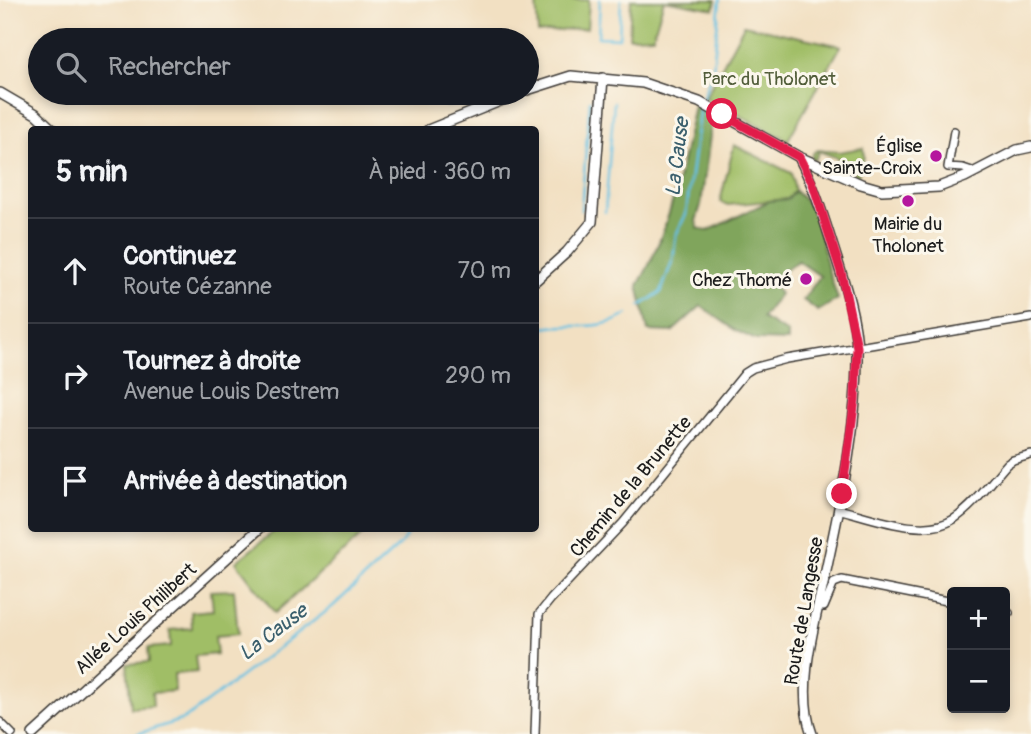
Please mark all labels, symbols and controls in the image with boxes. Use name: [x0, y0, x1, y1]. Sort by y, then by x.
search box: [28, 28, 539, 105]
icon: search: [52, 48, 90, 86]
text: Rechercher: [108, 51, 231, 83]
park label: Parc du Tholonet: [702, 67, 836, 91]
route start: [706, 98, 737, 129]
water label: La Cause: [659, 114, 696, 198]
place label: Église Sainte-Croix: [822, 134, 923, 180]
marker: Église Sainte-Croix: [928, 148, 944, 164]
text: 5 min: [56, 153, 127, 190]
text: À pied · 360 m: [368, 157, 511, 186]
marker: Mairie du Tholonet: [900, 193, 916, 209]
place label: Mairie du Tholonet: [872, 212, 944, 258]
text: Continuez: [123, 240, 236, 272]
icon: ahead: [56, 252, 94, 290]
text: 70 m: [458, 256, 511, 285]
place label: Chez Thomé: [692, 268, 792, 292]
marker: Chez Thomé: [798, 271, 814, 287]
text: Route Cézanne: [123, 272, 272, 301]
text: Tournez à droite: [123, 345, 300, 377]
icon: right: [56, 357, 94, 395]
text: 290 m: [445, 361, 511, 390]
text: Avenue Louis Destrem: [123, 377, 340, 406]
street label: Chemin de la Brunette: [565, 411, 697, 562]
icon: arrive: [56, 462, 94, 500]
text: Arrivée à destination: [123, 465, 347, 497]
route end: [826, 478, 857, 509]
street label: Route de Langesse: [779, 535, 829, 687]
street label: Allée Louis Philibert: [70, 558, 202, 680]
map controls: [947, 587, 1010, 713]
button: +: [947, 587, 1010, 650]
water label: La Cause: [234, 596, 315, 667]
button: −: [947, 650, 1010, 713]

